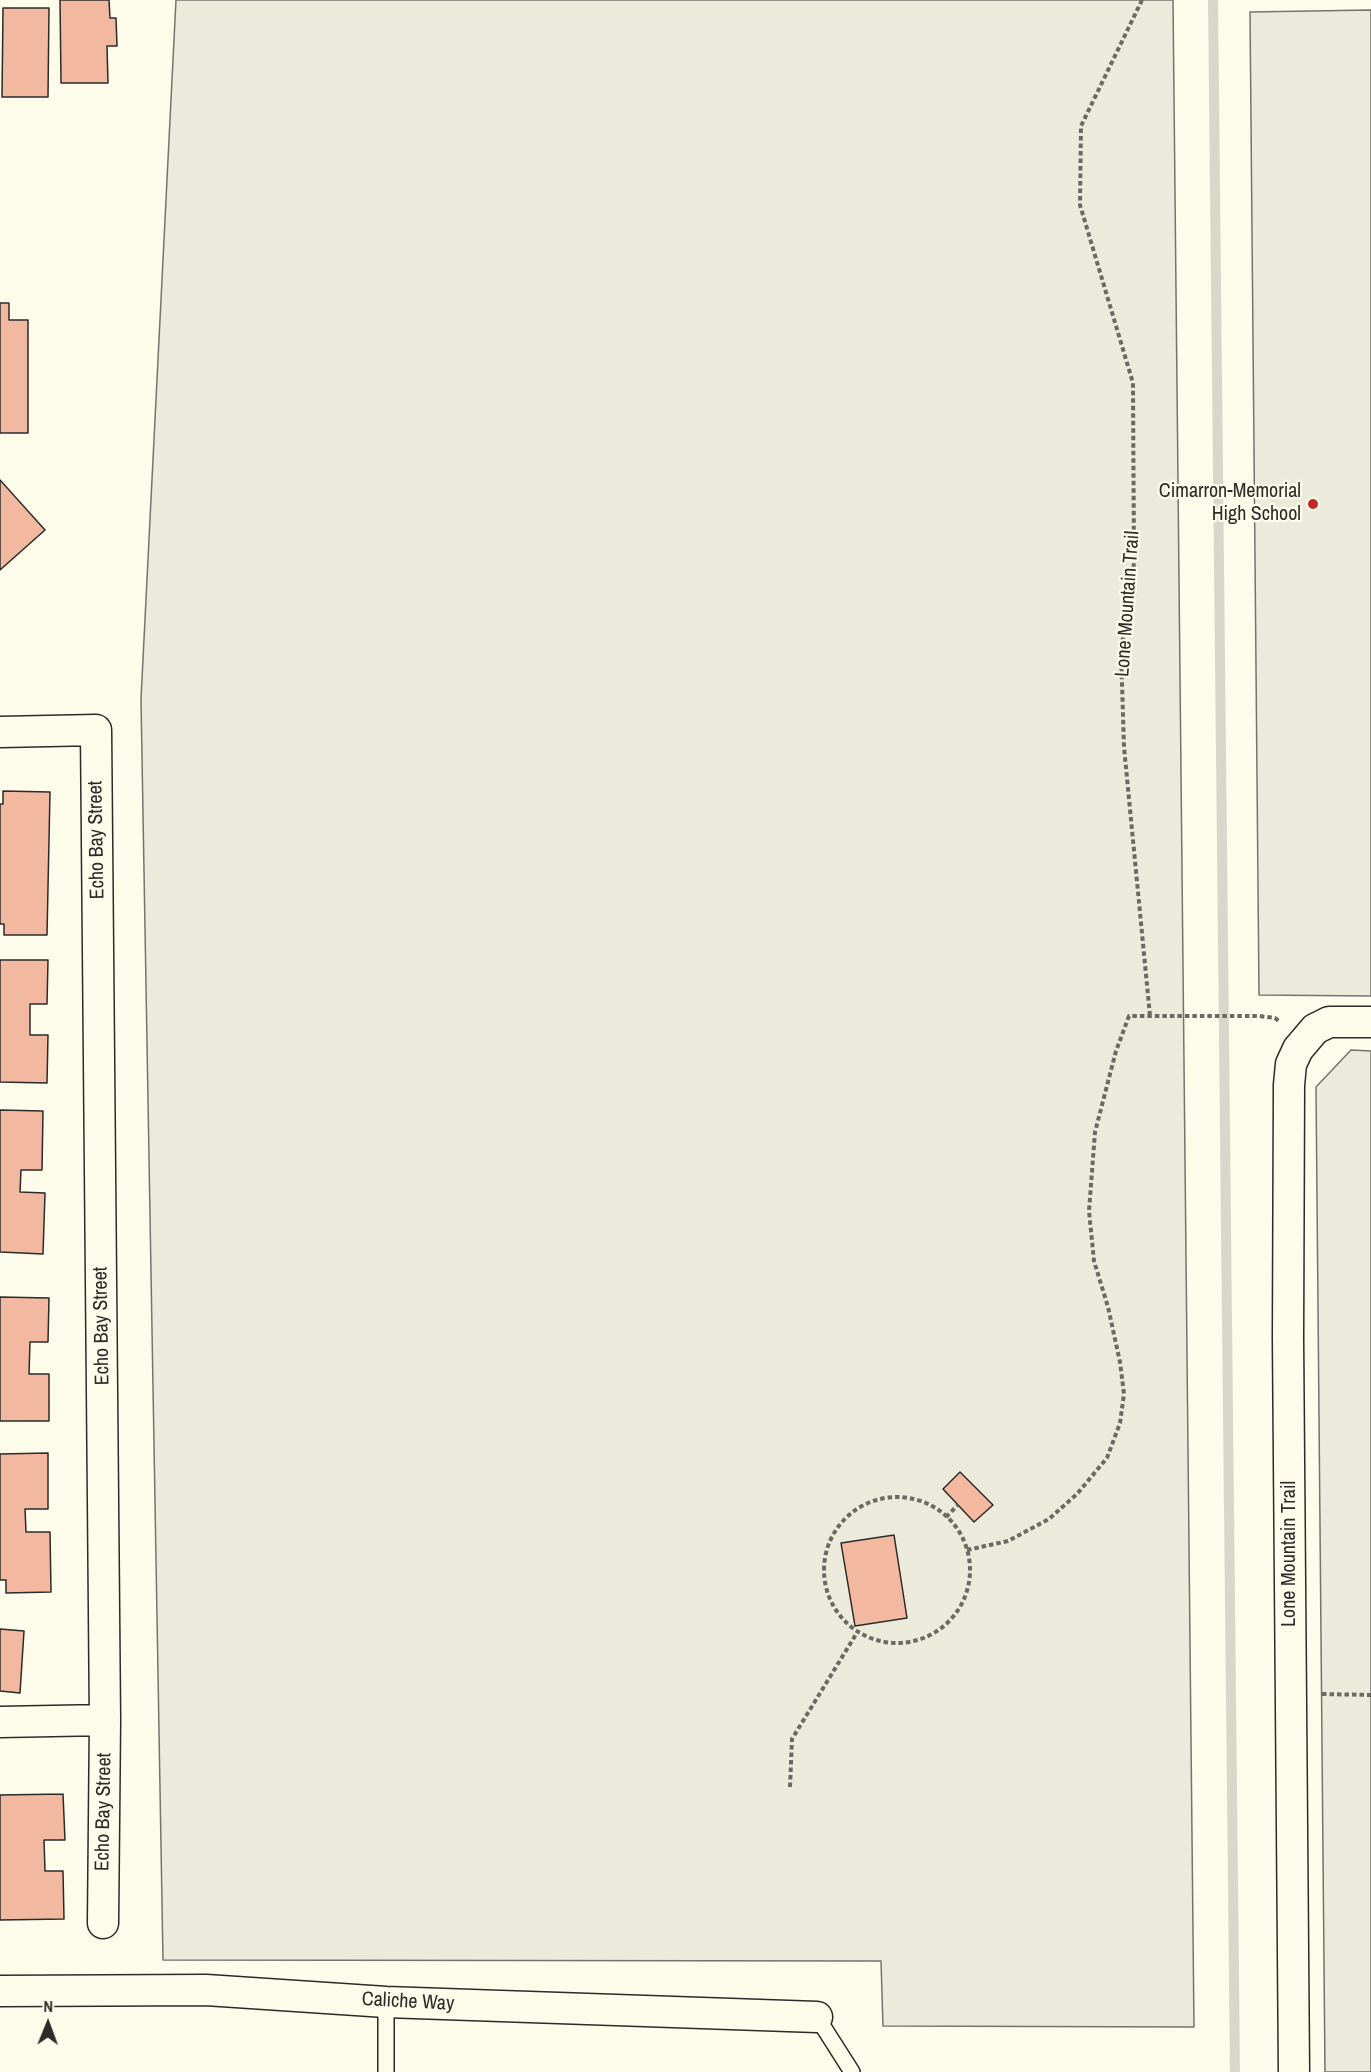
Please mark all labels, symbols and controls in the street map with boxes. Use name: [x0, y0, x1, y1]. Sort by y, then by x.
place label: Cimarron-Memorial High School: [1159, 480, 1301, 527]
marker: Cimarron-Memorial High School: [1306, 497, 1320, 511]
street label: Lone Mountain Trail: [1111, 530, 1145, 678]
street label: Echo Bay Street: [84, 781, 110, 899]
street label: Echo Bay Street: [89, 1267, 115, 1385]
street label: Lone Mountain Trail: [1278, 1481, 1302, 1627]
street label: Echo Bay Street: [91, 1753, 117, 1871]
street label: Caliche Way: [361, 1988, 455, 2016]
north arrow: [18, 1994, 78, 2054]
text: N: [43, 1995, 53, 2017]

